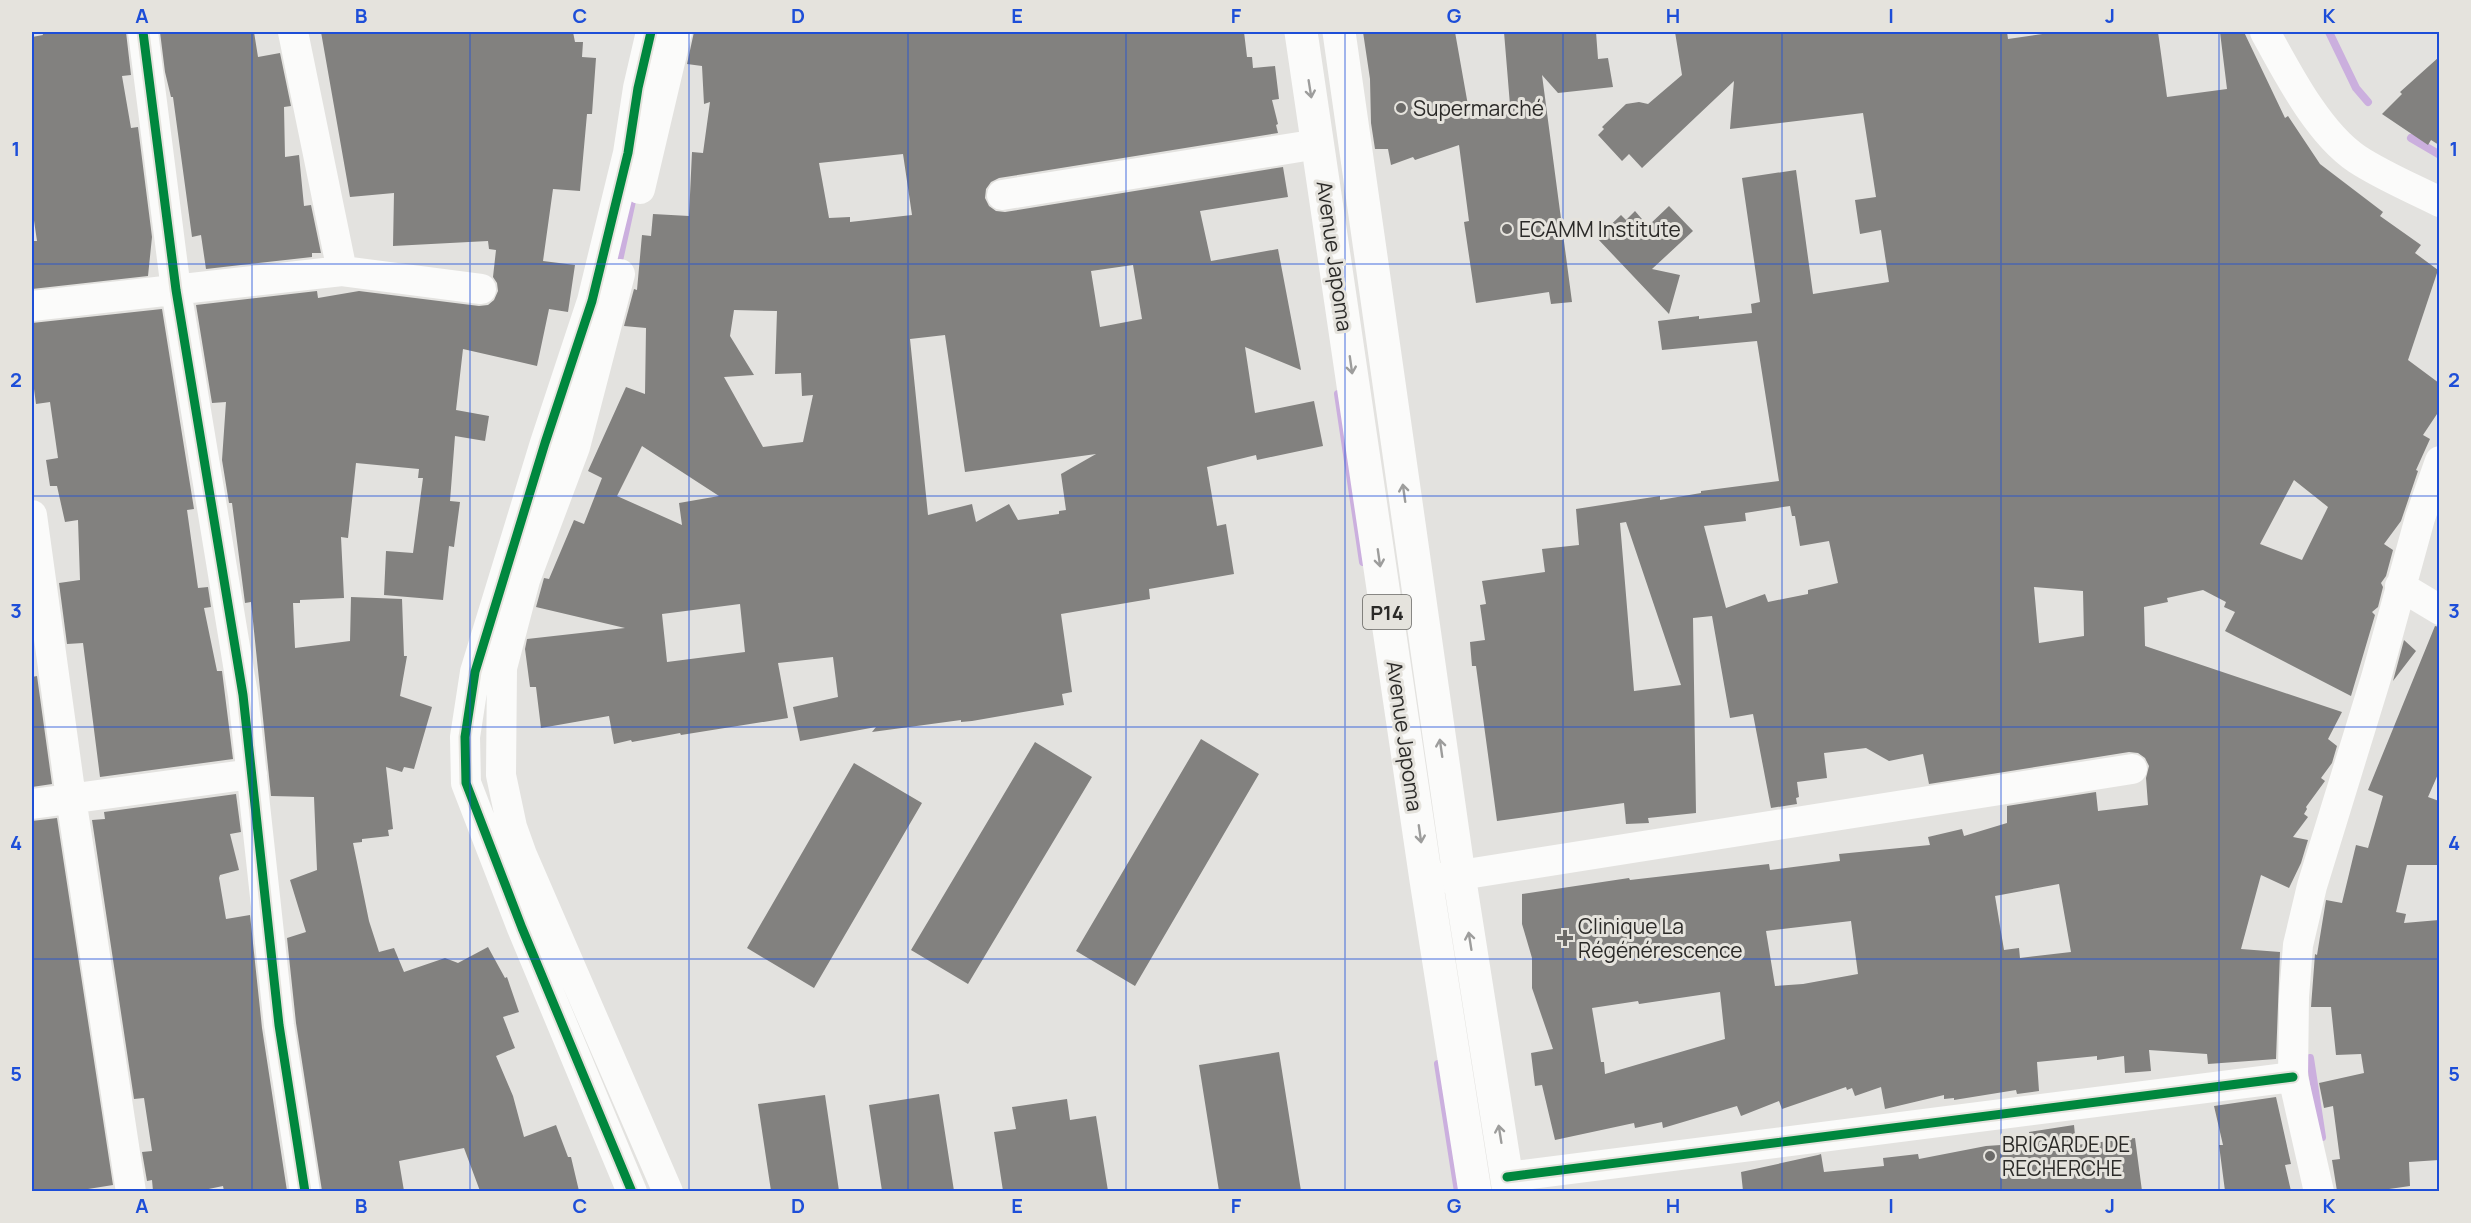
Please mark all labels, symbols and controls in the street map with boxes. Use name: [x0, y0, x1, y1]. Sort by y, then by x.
text: A: [135, 2, 149, 29]
text: B: [355, 2, 368, 29]
text: C: [573, 2, 587, 29]
text: D: [791, 2, 805, 29]
text: E: [1011, 2, 1023, 29]
text: F: [1231, 2, 1242, 29]
text: G: [1447, 2, 1462, 29]
text: H: [1666, 2, 1680, 29]
text: I: [1888, 2, 1894, 29]
text: J: [2105, 2, 2115, 29]
text: K: [2323, 2, 2336, 29]
one-way arrow: [1305, 79, 1316, 99]
place label: Supermarché: [1413, 94, 1544, 122]
marker: Supermarché: [1394, 101, 1408, 115]
text: 1: [12, 135, 20, 162]
text: 1: [2450, 135, 2458, 162]
street label: Avenue Japoma: [1311, 179, 1359, 333]
place label: ECAMM Institute: [1519, 215, 1681, 243]
marker: ECAMM Institute: [1500, 222, 1514, 236]
one-way arrow: [1345, 355, 1356, 375]
text: 2: [10, 366, 22, 393]
text: 2: [2448, 366, 2460, 393]
one-way arrow: [1398, 483, 1409, 503]
one-way arrow: [1374, 548, 1385, 568]
road number: P14: [1363, 595, 1411, 629]
text: 3: [10, 597, 22, 624]
text: 3: [2448, 597, 2460, 624]
street label: Avenue Japoma: [1381, 659, 1429, 813]
one-way arrow: [1435, 739, 1446, 759]
one-way arrow: [1414, 824, 1425, 844]
text: 4: [10, 829, 22, 856]
text: 4: [2448, 829, 2460, 856]
place label: Clinique La Régénérescence: [1578, 912, 1743, 964]
marker: Clinique La Régénérescence: [1556, 929, 1574, 947]
one-way arrow: [1464, 932, 1475, 951]
text: 5: [10, 1060, 22, 1087]
text: 5: [2448, 1060, 2460, 1087]
one-way arrow: [1494, 1124, 1505, 1144]
place label: BRIGARDE DE RECHERCHE: [2002, 1130, 2130, 1182]
marker: BRIGARDE DE RECHERCHE: [1983, 1149, 1997, 1163]
text: A: [135, 1192, 149, 1219]
text: B: [355, 1192, 368, 1219]
text: C: [573, 1192, 587, 1219]
text: D: [791, 1192, 805, 1219]
text: E: [1011, 1192, 1023, 1219]
text: F: [1231, 1192, 1242, 1219]
text: G: [1447, 1192, 1462, 1219]
text: H: [1666, 1192, 1680, 1219]
text: I: [1888, 1192, 1894, 1219]
text: J: [2105, 1192, 2115, 1219]
text: K: [2323, 1192, 2336, 1219]

